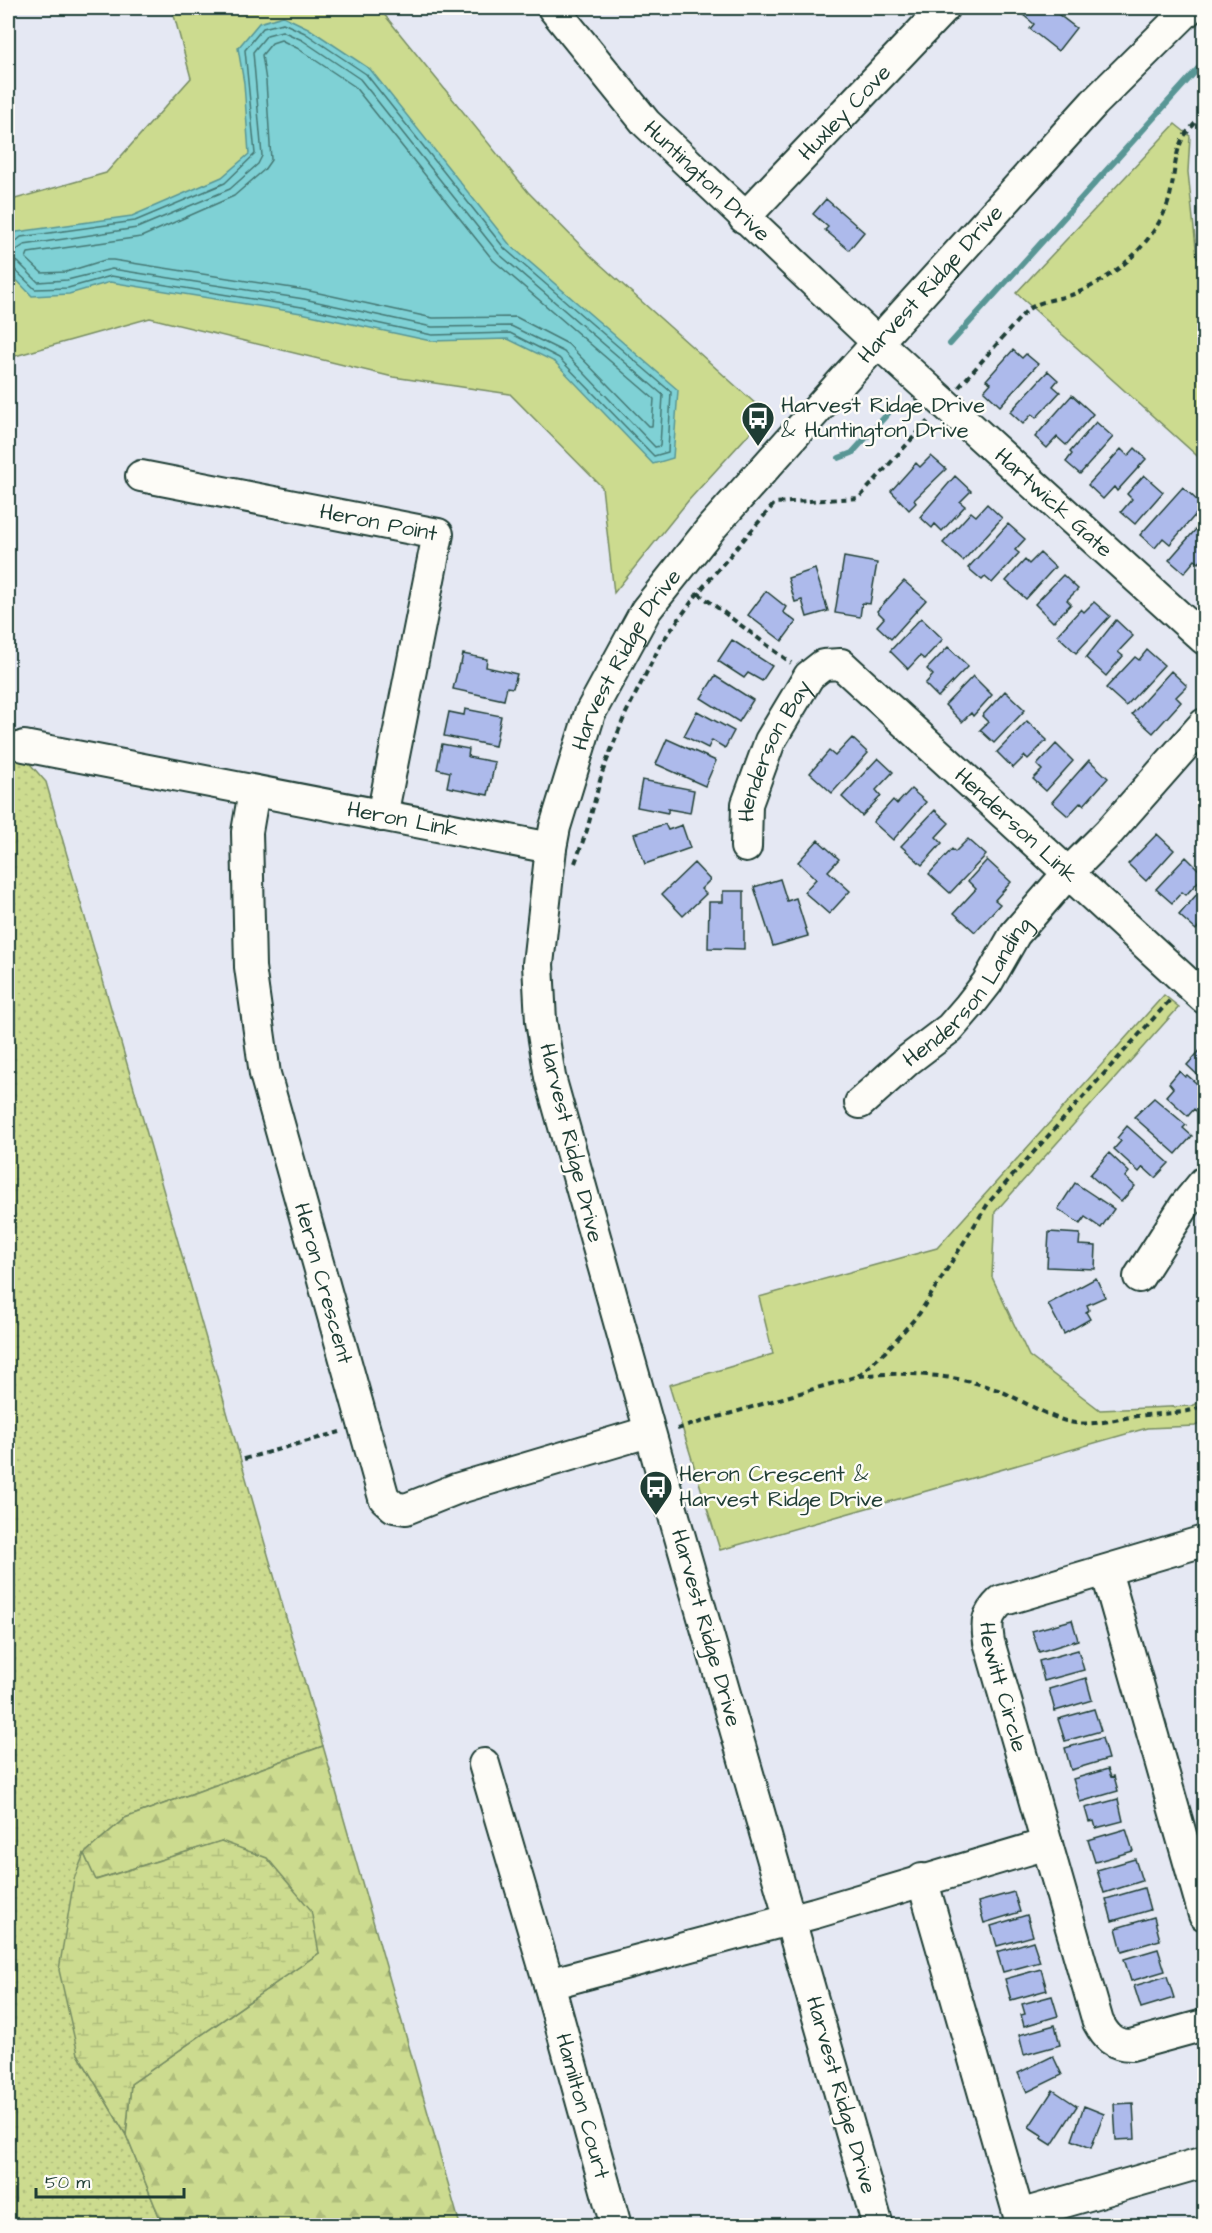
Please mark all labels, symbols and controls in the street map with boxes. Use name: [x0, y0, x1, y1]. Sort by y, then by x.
street label: Huxley Cove: [791, 57, 898, 167]
street label: Huntington Drive: [637, 113, 777, 249]
street label: Harvest Ridge Drive: [850, 198, 1010, 370]
place label: Harvest Ridge Drive & Huntington Drive: [781, 390, 985, 447]
bus stop icon: Harvest Ridge Drive & Huntington Drive: [740, 400, 776, 447]
street label: Hartwick Gate: [988, 441, 1120, 565]
street label: Heron Point: [317, 496, 440, 549]
street label: Harvest Ridge Drive: [564, 562, 689, 754]
street label: Henderson Bay: [731, 674, 820, 822]
street label: Henderson Link: [948, 760, 1085, 891]
street label: Heron Link: [345, 793, 462, 845]
street label: Henderson Landing: [896, 910, 1040, 1074]
street label: Harvest Ridge Drive: [530, 1040, 611, 1246]
street label: Heron Crescent: [286, 1199, 361, 1367]
place label: Heron Crescent & Harvest Ridge Drive: [679, 1459, 883, 1516]
bus stop icon: Heron Crescent & Harvest Ridge Drive: [638, 1469, 674, 1516]
street label: Harvest Ridge Drive: [662, 1526, 749, 1731]
street label: Hewitt Circle: [972, 1622, 1035, 1756]
street label: Harvest Ridge Drive: [797, 1993, 884, 2198]
street label: Hamilton Court: [548, 2030, 618, 2182]
scale bar: [36, 2161, 184, 2199]
text: 50 m: [45, 2170, 90, 2195]

